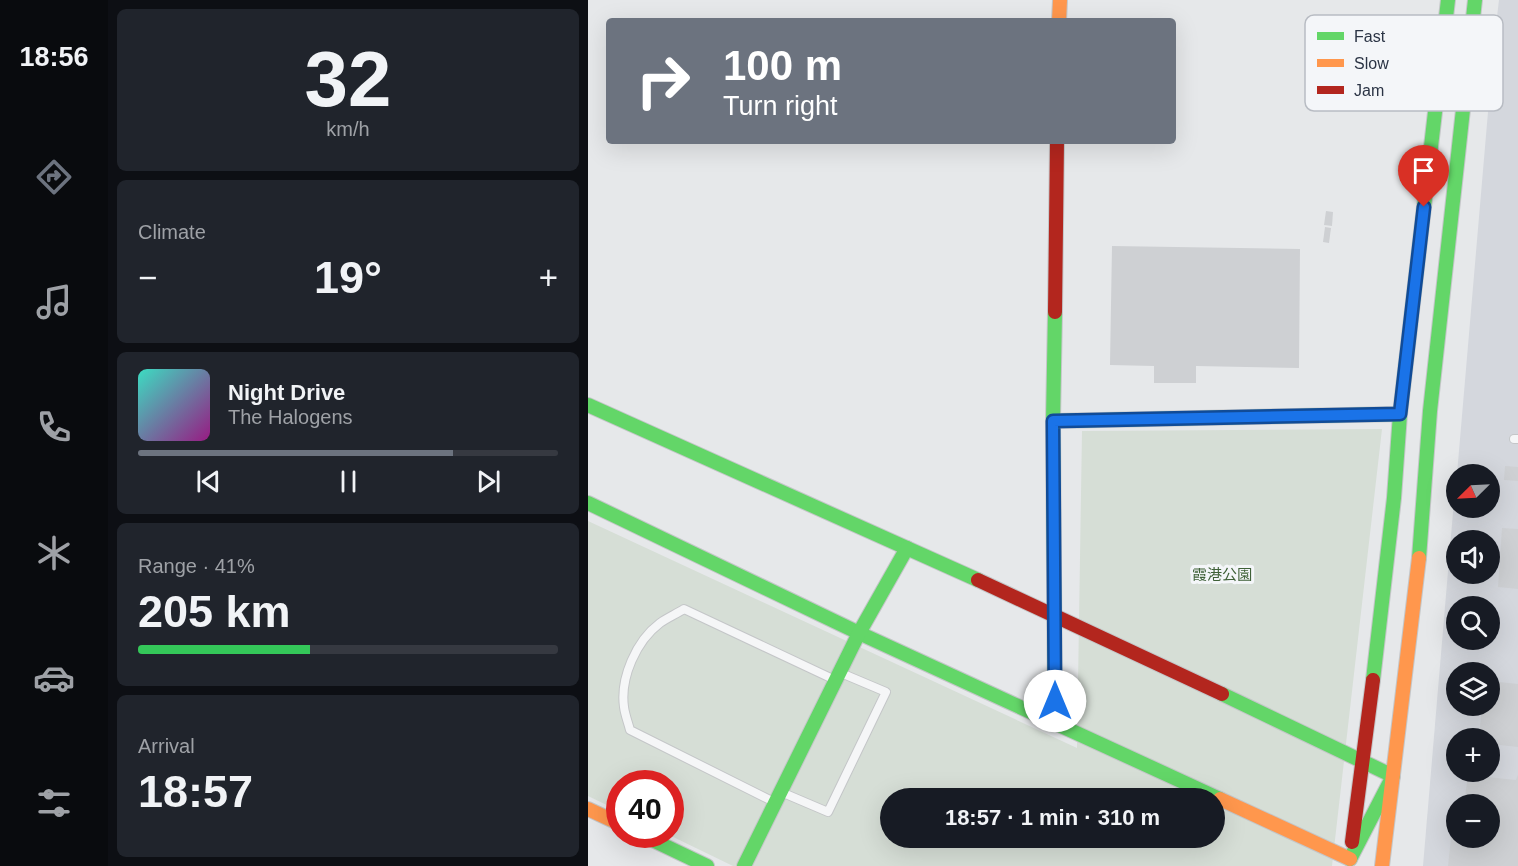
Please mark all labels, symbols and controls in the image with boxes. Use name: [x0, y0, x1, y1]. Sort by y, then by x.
legend: [1305, 15, 1503, 111]
text: Fast: [1354, 28, 1386, 45]
text: 32: [305, 35, 391, 123]
text: 18:56: [19, 42, 89, 72]
icon: right: [624, 42, 702, 120]
text: 100 m: [723, 42, 842, 89]
text: Slow: [1354, 55, 1389, 72]
text: Jam: [1354, 82, 1384, 99]
text: Turn right: [723, 91, 838, 121]
text: km/h: [326, 118, 370, 140]
pin: [1398, 145, 1449, 207]
icon: arrive: [1407, 154, 1440, 187]
icon: directions: [33, 156, 75, 198]
text: Climate: [138, 221, 206, 243]
text: 19°: [314, 252, 382, 303]
text: −: [138, 259, 157, 296]
text: +: [539, 259, 558, 296]
icon: music: [33, 281, 75, 323]
text: Night Drive: [228, 380, 345, 405]
icon: phone: [33, 406, 75, 448]
text: The Halogens: [228, 406, 353, 428]
north arrow: [1446, 464, 1500, 518]
map controls: [1446, 464, 1500, 848]
icon: previous: [192, 465, 225, 498]
icon: pause: [332, 465, 365, 498]
icon: next: [472, 465, 505, 498]
button: sound: [1446, 530, 1500, 584]
icon: climate: [33, 532, 75, 574]
text: Range · 41%: [138, 555, 255, 577]
park label: 霞港公園: [1192, 566, 1252, 583]
text: 205 km: [138, 586, 291, 637]
button: search: [1446, 596, 1500, 650]
icon: car: [33, 657, 75, 699]
button: layers: [1446, 662, 1500, 716]
position arrow: [1023, 669, 1087, 733]
button: +: [1446, 728, 1500, 782]
text: Arrival: [138, 735, 195, 757]
text: 18:57: [138, 766, 253, 817]
speed limit sign: 40: [606, 770, 684, 848]
icon: filters: [33, 782, 75, 824]
button: −: [1446, 794, 1500, 848]
text: 18:57 · 1 min · 310 m: [945, 805, 1160, 830]

